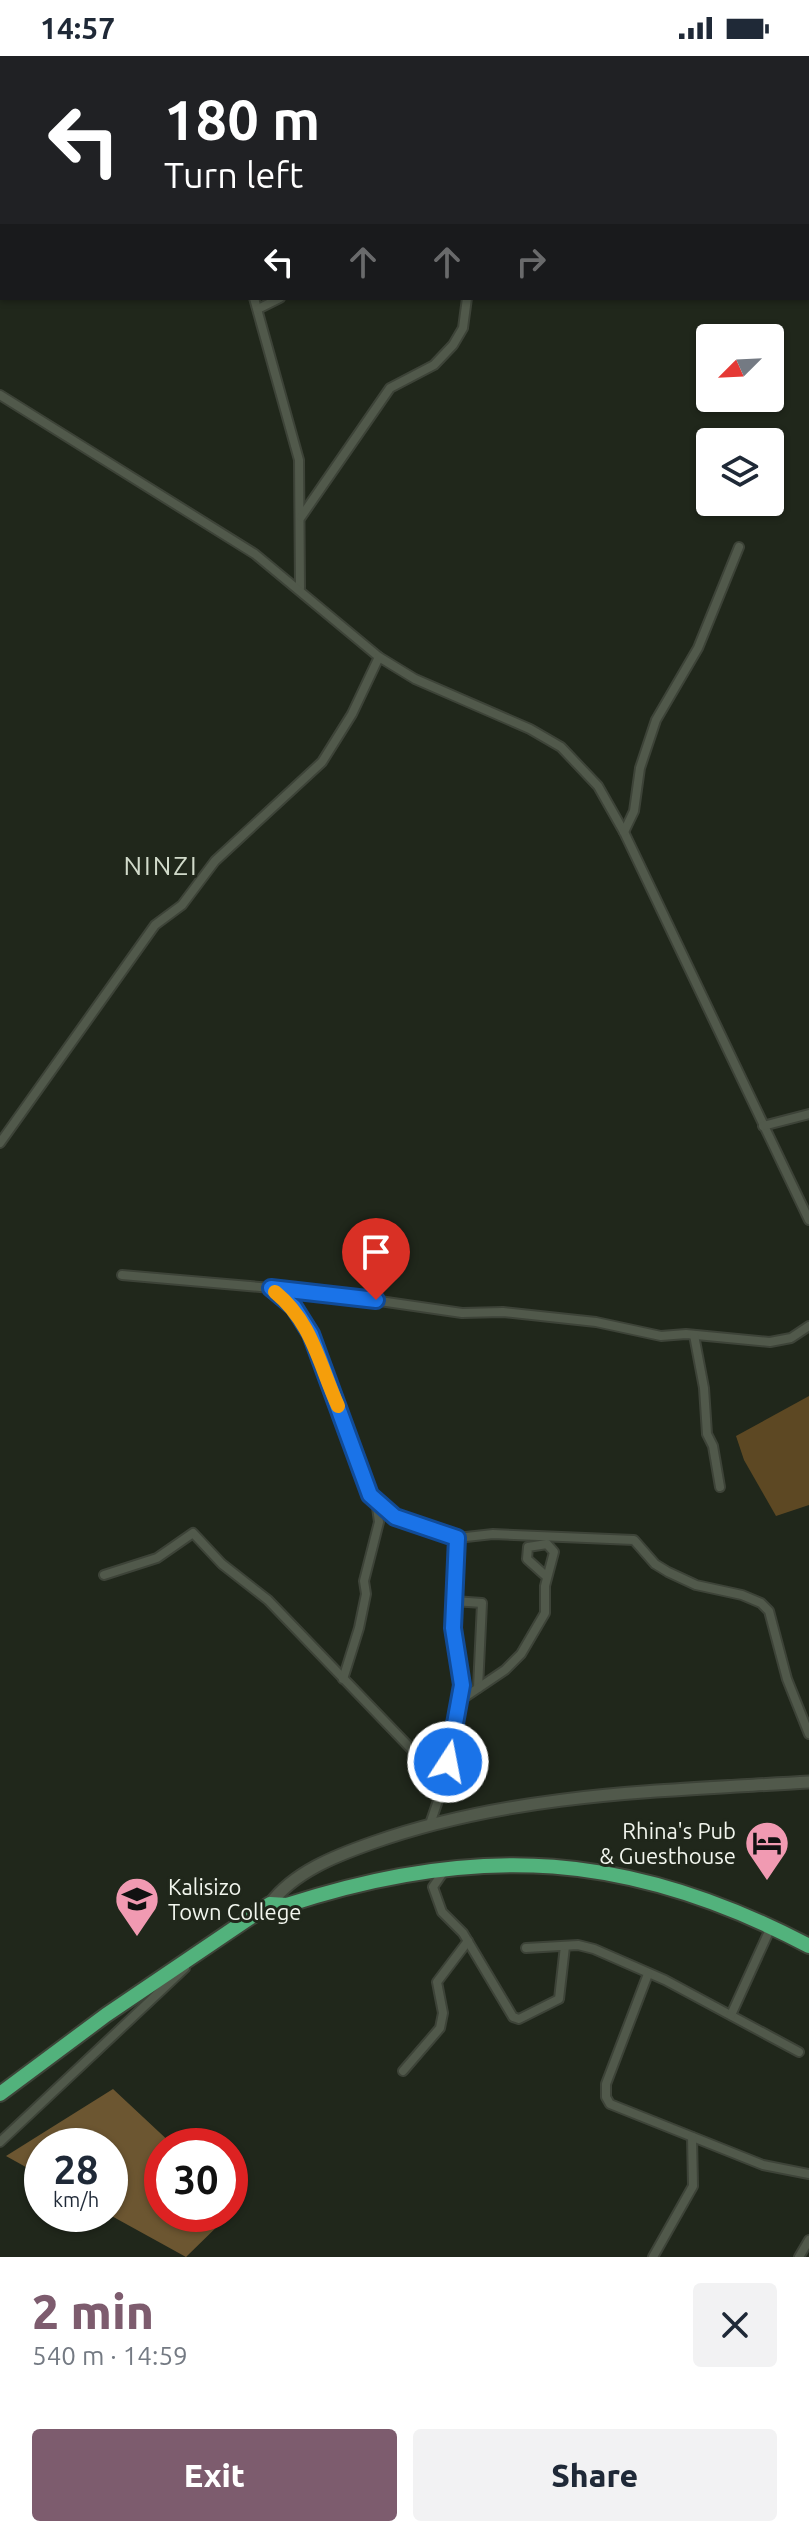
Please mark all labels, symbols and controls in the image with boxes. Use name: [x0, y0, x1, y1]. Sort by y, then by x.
text: 14:57: [40, 11, 115, 45]
icon: left: [32, 88, 136, 192]
text: 180 m: [164, 88, 320, 151]
text: Turn left: [164, 154, 303, 195]
icon: left: [257, 240, 301, 284]
icon: ahead: [341, 240, 385, 284]
icon: ahead: [425, 240, 469, 284]
icon: right: [509, 240, 553, 284]
north arrow: [696, 324, 784, 412]
map controls: [696, 324, 784, 516]
button: layers: [696, 428, 784, 516]
district label: NINZI: [123, 851, 199, 880]
pin: [342, 1218, 410, 1300]
icon: arrive: [354, 1230, 398, 1274]
position arrow: [406, 1720, 490, 1804]
place label: Rhina's Pub & Guesthouse: [599, 1818, 736, 1868]
hotel icon: Rhina's Pub & Guesthouse: [743, 1819, 791, 1882]
place label: Kalisizo Town College: [168, 1874, 302, 1924]
school or university icon: Kalisizo Town College: [113, 1875, 161, 1938]
speed limit sign: 30: [144, 2128, 248, 2232]
text: 28: [53, 2147, 99, 2192]
text: km/h: [53, 2188, 99, 2211]
button: close: [693, 2283, 777, 2367]
text: 2 min: [32, 2284, 154, 2338]
text: 540 m · 14:59: [32, 2341, 188, 2370]
button: Exit: [32, 2429, 397, 2521]
button: Share: [413, 2429, 777, 2521]

